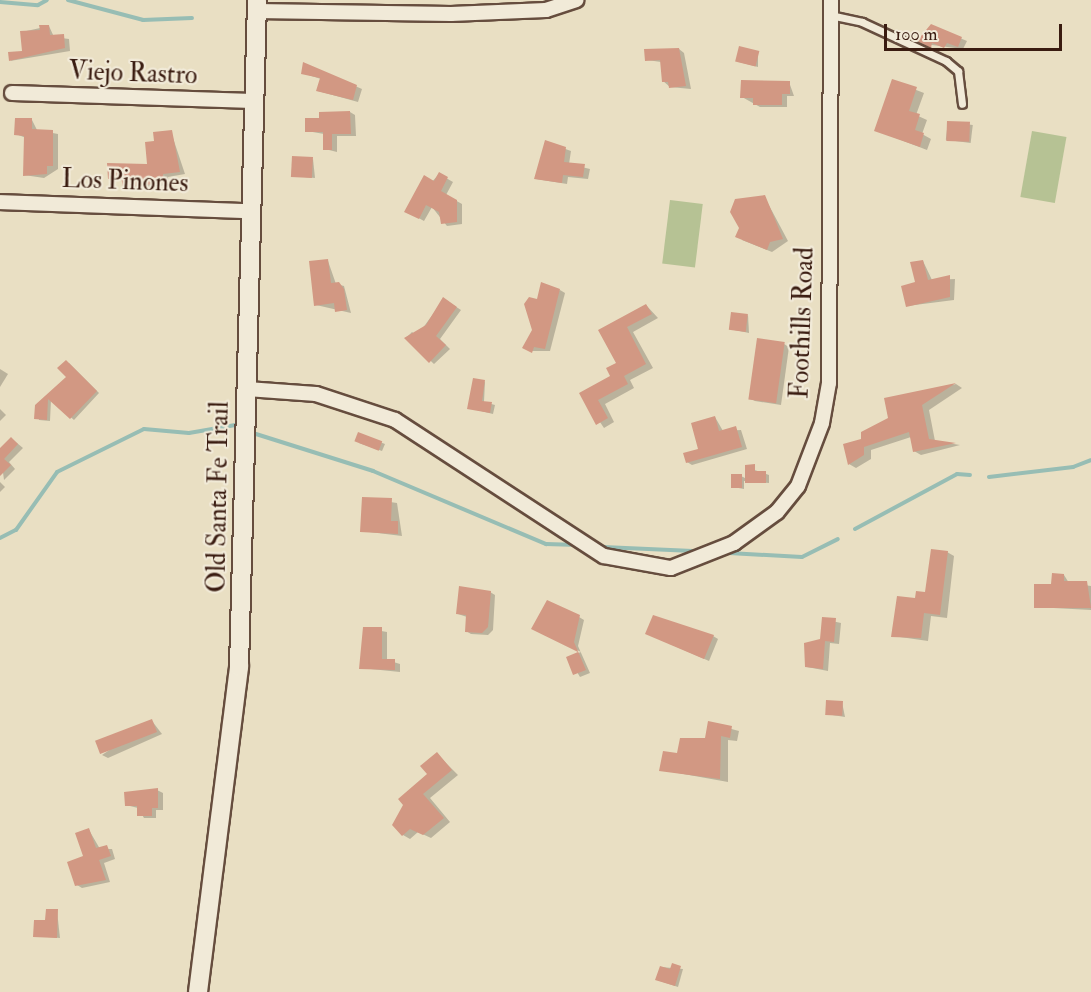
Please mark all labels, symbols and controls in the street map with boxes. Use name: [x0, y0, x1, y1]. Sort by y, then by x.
scale bar: [887, 12, 1066, 50]
text: 100 m: [895, 23, 938, 46]
street label: Viejo Rastro: [68, 56, 198, 92]
street label: Los Pinones: [61, 164, 189, 200]
street label: Foothills Road: [785, 247, 821, 399]
street label: Old Santa Fe Trail: [202, 401, 236, 593]

